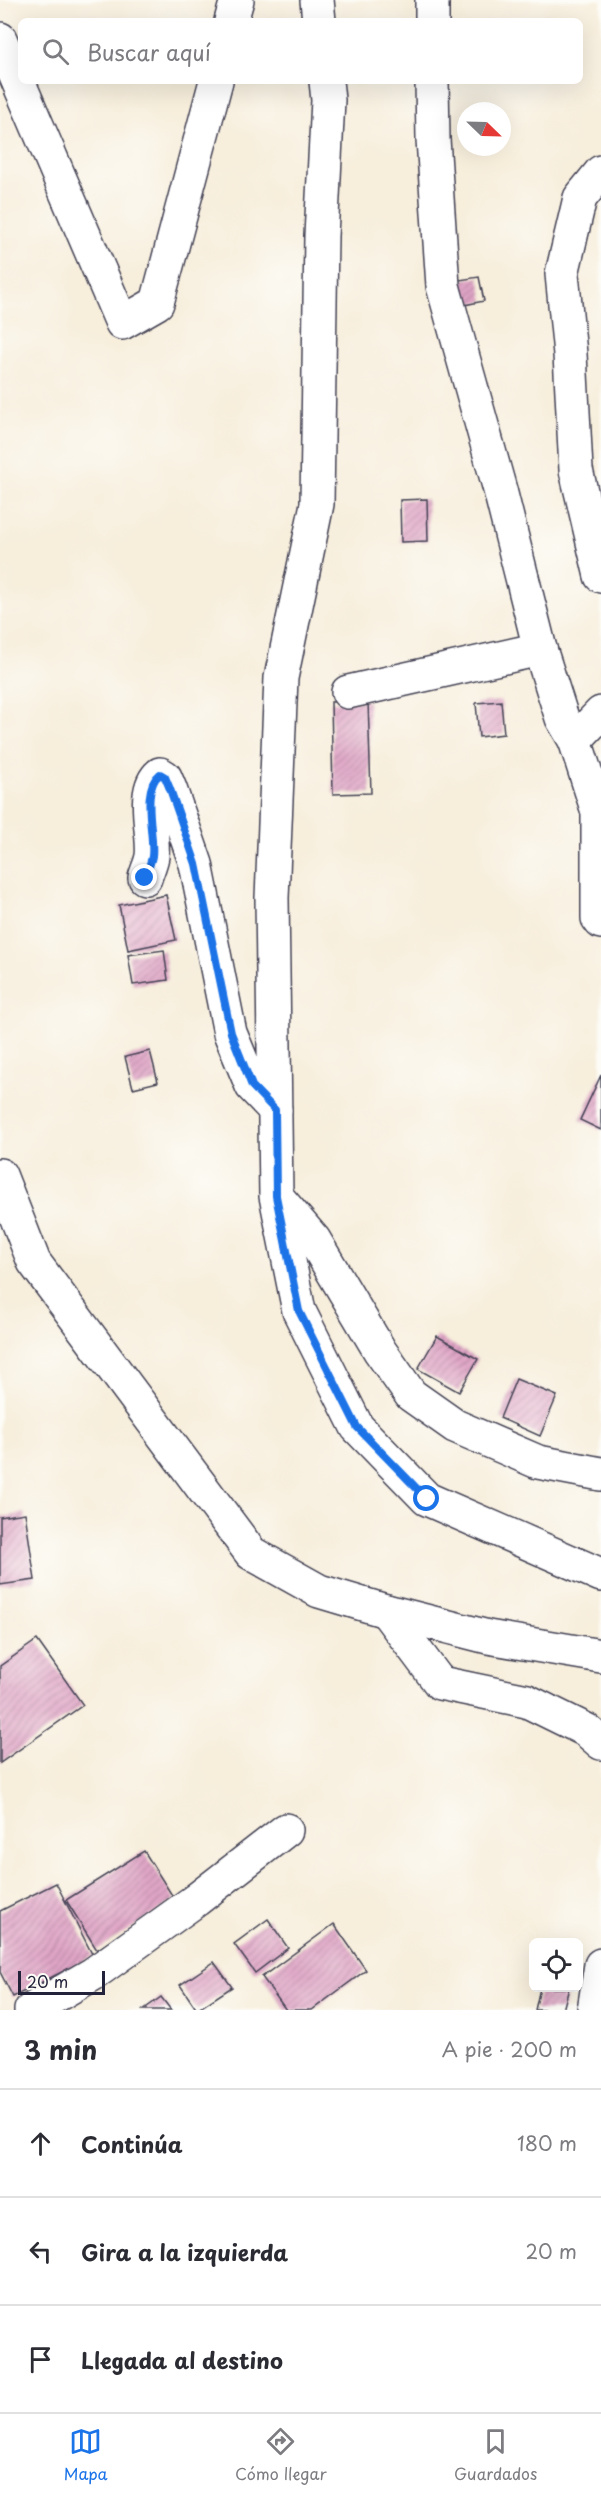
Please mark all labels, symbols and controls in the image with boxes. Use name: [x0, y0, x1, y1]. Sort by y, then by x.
search box: [18, 18, 583, 84]
icon: search: [39, 35, 72, 68]
text: Buscar aquí: [87, 35, 211, 68]
north arrow: [457, 102, 511, 156]
route end: [131, 864, 157, 890]
route start: [413, 1485, 439, 1511]
map controls: [529, 1938, 583, 1992]
button: locate: [529, 1938, 583, 1992]
scale bar: [18, 1968, 105, 1996]
text: 20 m: [27, 1969, 68, 1993]
text: 3 min: [24, 2030, 97, 2069]
text: A pie · 200 m: [442, 2034, 577, 2064]
icon: ahead: [24, 2127, 57, 2160]
text: Continúa: [81, 2127, 183, 2160]
text: 180 m: [517, 2128, 577, 2158]
icon: left: [24, 2235, 57, 2268]
text: Gira a la izquierda: [81, 2235, 288, 2268]
text: 20 m: [525, 2236, 577, 2266]
icon: arrive: [24, 2343, 57, 2376]
text: Llegada al destino: [81, 2343, 283, 2376]
tab: Mapa: [64, 2425, 108, 2485]
tab: Cómo llegar: [235, 2425, 327, 2485]
tab: Guardados: [454, 2425, 537, 2485]

